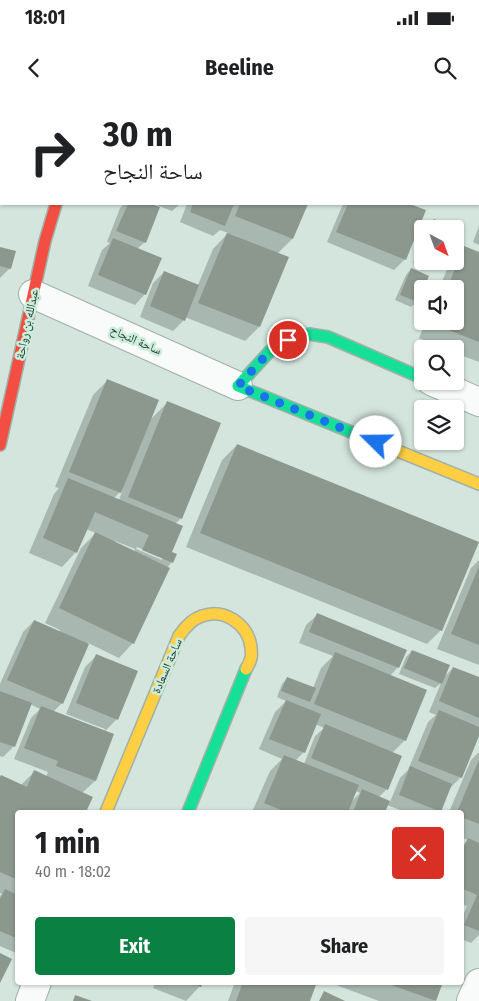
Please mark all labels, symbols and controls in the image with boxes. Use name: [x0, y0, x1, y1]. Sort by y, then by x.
text: 18:01: [25, 6, 65, 29]
icon: back: [20, 54, 48, 82]
text: Beeline: [205, 54, 274, 81]
icon: search: [431, 54, 459, 82]
text: 30 m: [103, 113, 173, 155]
icon: right: [20, 120, 85, 185]
text: ساحة النجاح: [103, 158, 203, 185]
north arrow: [414, 220, 464, 270]
map controls: [414, 220, 464, 450]
button: sound: [414, 280, 464, 330]
street label: عبدالله بن رواحة: [13, 288, 42, 360]
pin: [267, 319, 309, 361]
street label: ساحة النجاح: [108, 323, 164, 358]
icon: arrive: [274, 326, 302, 354]
button: search: [414, 340, 464, 390]
button: layers: [414, 400, 464, 450]
position arrow: [349, 415, 401, 467]
street label: ساحة السعادة: [149, 636, 185, 695]
text: 1 min: [35, 825, 100, 861]
button: close: [392, 827, 444, 879]
text: 40 m · 18:02: [35, 862, 111, 881]
button: Exit: [35, 917, 235, 975]
button: Share: [245, 917, 444, 975]

